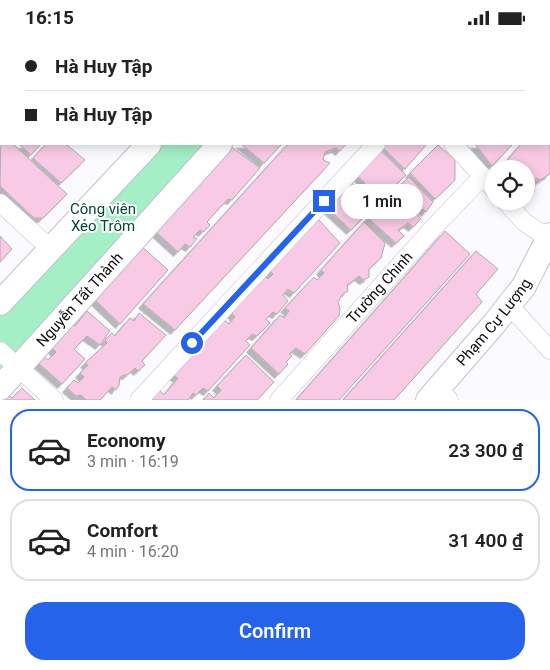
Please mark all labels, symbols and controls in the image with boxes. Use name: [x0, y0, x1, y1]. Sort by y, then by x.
text: 16:15: [25, 6, 74, 29]
text: Hà Huy Tập: [55, 55, 152, 78]
text: Hà Huy Tập: [55, 103, 152, 126]
map controls: [485, 160, 535, 210]
button: locate: [485, 160, 535, 210]
callout: 1 min: [342, 183, 424, 219]
route end: [313, 190, 335, 212]
text: 1 min: [362, 192, 402, 211]
park label: Công viên Xẻo Trôm: [70, 200, 136, 235]
street label: Trường Chinh: [343, 248, 417, 327]
street label: Nguyễn Tất Thành: [33, 249, 127, 350]
street label: Phạm Cự Lượng: [453, 276, 535, 370]
route start: [181, 332, 203, 354]
icon: car: [27, 428, 72, 473]
text: Economy: [87, 429, 166, 452]
text: 23 300 ₫: [448, 439, 523, 462]
text: 3 min · 16:19: [87, 452, 179, 471]
icon: car: [27, 518, 72, 563]
text: Comfort: [87, 519, 158, 542]
text: 31 400 ₫: [448, 529, 523, 552]
text: 4 min · 16:20: [87, 542, 179, 561]
button: Confirm: [25, 602, 525, 660]

